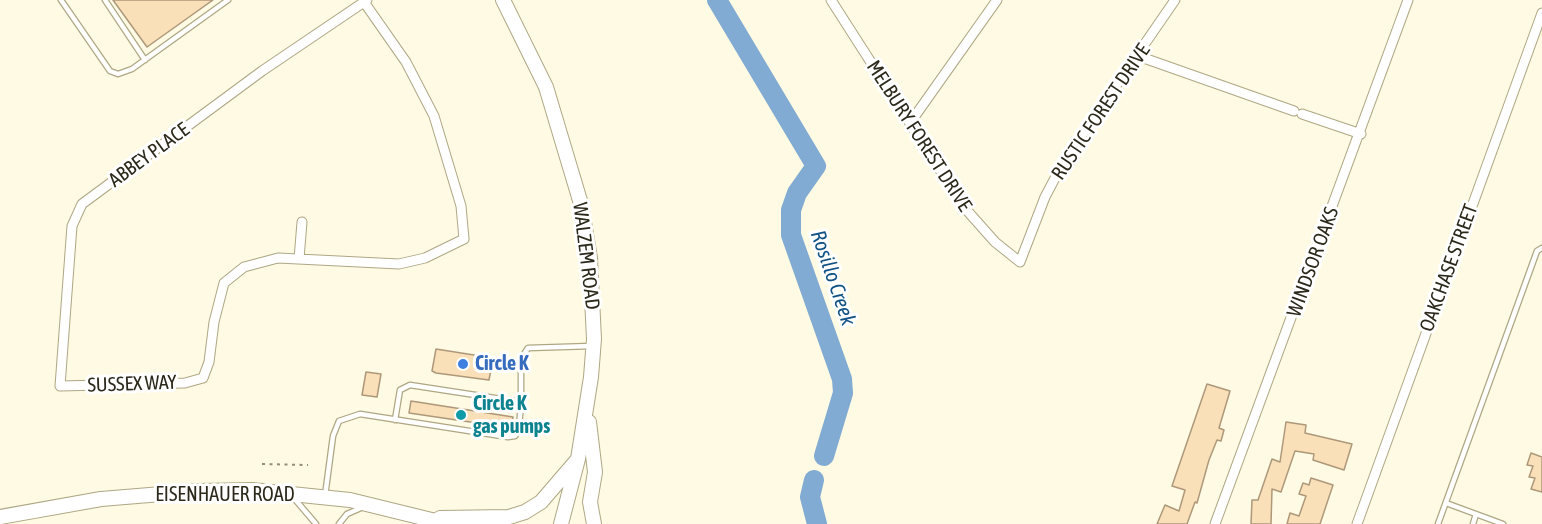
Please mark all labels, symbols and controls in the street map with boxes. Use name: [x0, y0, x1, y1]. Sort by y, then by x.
street label: RUSTIC FOREST DRIVE: [1047, 40, 1155, 184]
street label: MELBURY FOREST DRIVE: [861, 56, 977, 216]
street label: ABBEY PLACE: [104, 118, 194, 192]
street label: WALZEM ROAD: [568, 201, 604, 311]
street label: OAKCHASE STREET: [1415, 201, 1483, 335]
street label: WINDSOR OAKS: [1282, 204, 1344, 320]
water label: Rosillo Creek: [805, 227, 861, 329]
place label: Circle K: [475, 352, 529, 376]
marker: Circle K: [456, 357, 470, 371]
street label: SUSSEX WAY: [87, 370, 177, 398]
place label: Circle K gas pumps: [473, 392, 550, 439]
marker: Circle K gas pumps: [454, 408, 468, 422]
street label: EISENHAUER ROAD: [155, 483, 295, 507]

